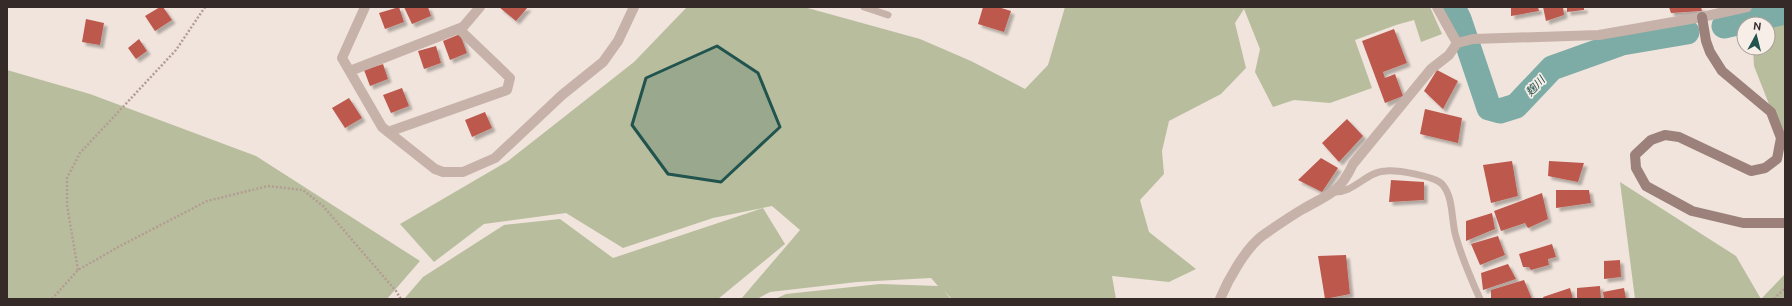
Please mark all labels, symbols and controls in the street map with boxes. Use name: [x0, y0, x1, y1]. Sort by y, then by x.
north arrow: [1736, 16, 1776, 56]
text: N: [1752, 20, 1762, 33]
water label: 麹川: [1523, 73, 1548, 98]

